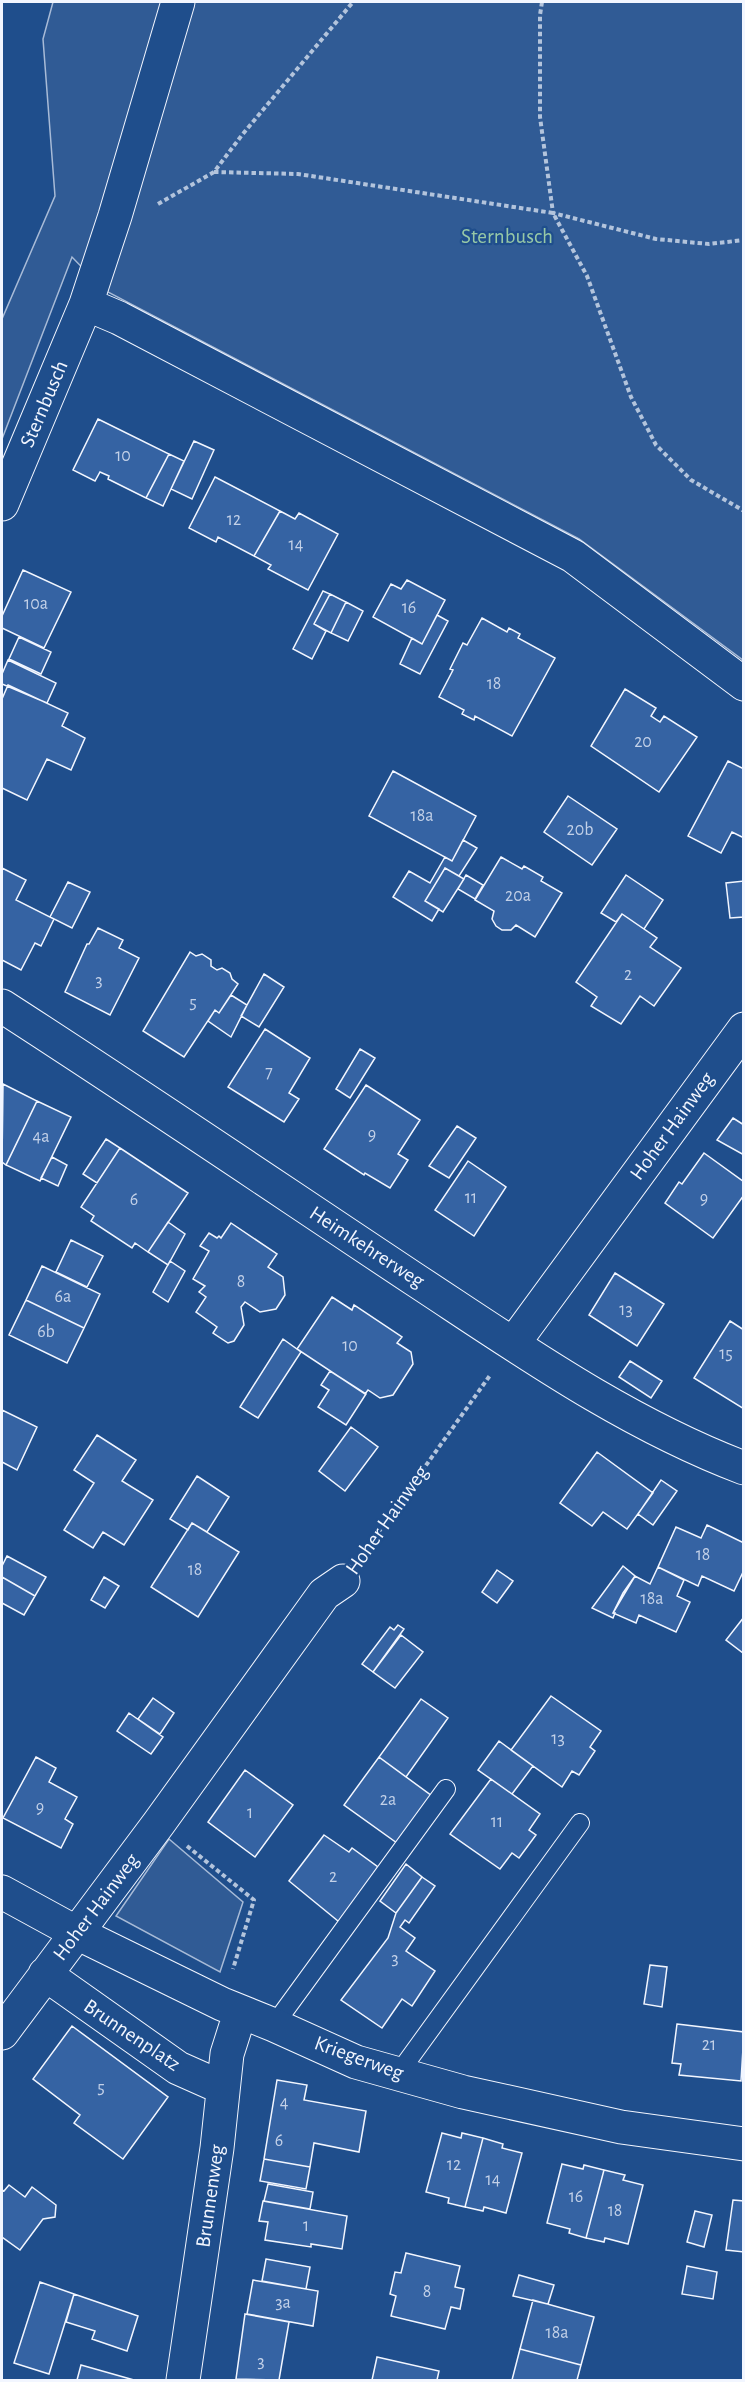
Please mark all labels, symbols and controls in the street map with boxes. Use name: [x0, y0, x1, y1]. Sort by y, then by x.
park label: Sternbusch: [461, 226, 553, 247]
street label: Sternbusch: [16, 358, 72, 450]
house number: 10: [115, 447, 131, 465]
house number: 12: [227, 511, 241, 529]
house number: 14: [289, 536, 304, 554]
house number: 10a: [24, 595, 48, 613]
house number: 16: [402, 599, 416, 617]
house number: 18: [487, 675, 501, 693]
house number: 20: [634, 733, 652, 751]
house number: 18a: [410, 807, 434, 825]
house number: 20b: [567, 821, 593, 839]
house number: 20a: [505, 887, 531, 905]
house number: 2: [624, 966, 632, 984]
house number: 3: [95, 972, 103, 990]
house number: 5: [189, 994, 197, 1012]
house number: 7: [265, 1064, 273, 1082]
street label: Hoher Hainweg: [626, 1067, 719, 1184]
house number: 9: [368, 1126, 376, 1144]
house number: 4a: [33, 1128, 49, 1146]
house number: 11: [465, 1189, 477, 1207]
house number: 9: [700, 1190, 708, 1208]
house number: 6: [130, 1191, 138, 1209]
street label: Heimkehrerweg: [306, 1202, 429, 1292]
house number: 8: [237, 1273, 245, 1291]
house number: 6a: [55, 1288, 71, 1306]
house number: 13: [619, 1301, 633, 1319]
house number: 6b: [37, 1323, 55, 1341]
house number: 10: [342, 1337, 358, 1355]
house number: 15: [719, 1345, 733, 1363]
street label: Hoher Hainweg: [342, 1461, 433, 1578]
house number: 18: [696, 1546, 710, 1564]
house number: 18: [188, 1561, 202, 1579]
house number: 18a: [640, 1590, 664, 1608]
house number: 13: [551, 1730, 565, 1748]
house number: 2a: [380, 1791, 396, 1809]
house number: 9: [36, 1799, 44, 1817]
house number: 1: [247, 1804, 253, 1822]
house number: 11: [491, 1813, 503, 1831]
street label: Hoher Hainweg: [49, 1849, 143, 1964]
house number: 2: [329, 1868, 337, 1886]
house number: 3: [391, 1950, 399, 1968]
street label: Brunnenplatz: [80, 1995, 184, 2075]
street label: Kriegerweg: [312, 2032, 407, 2084]
house number: 21: [702, 2036, 716, 2054]
house number: 5: [97, 2079, 105, 2097]
house number: 4: [280, 2094, 289, 2112]
house number: 6: [275, 2132, 283, 2150]
street label: Brunnenweg: [192, 2143, 228, 2249]
house number: 12: [447, 2156, 461, 2174]
house number: 14: [486, 2171, 501, 2189]
house number: 16: [569, 2188, 583, 2206]
house number: 18: [608, 2202, 622, 2220]
house number: 1: [303, 2217, 309, 2235]
house number: 8: [423, 2283, 431, 2301]
house number: 3a: [275, 2294, 291, 2312]
house number: 18a: [545, 2324, 569, 2342]
house number: 3: [257, 2353, 265, 2371]

